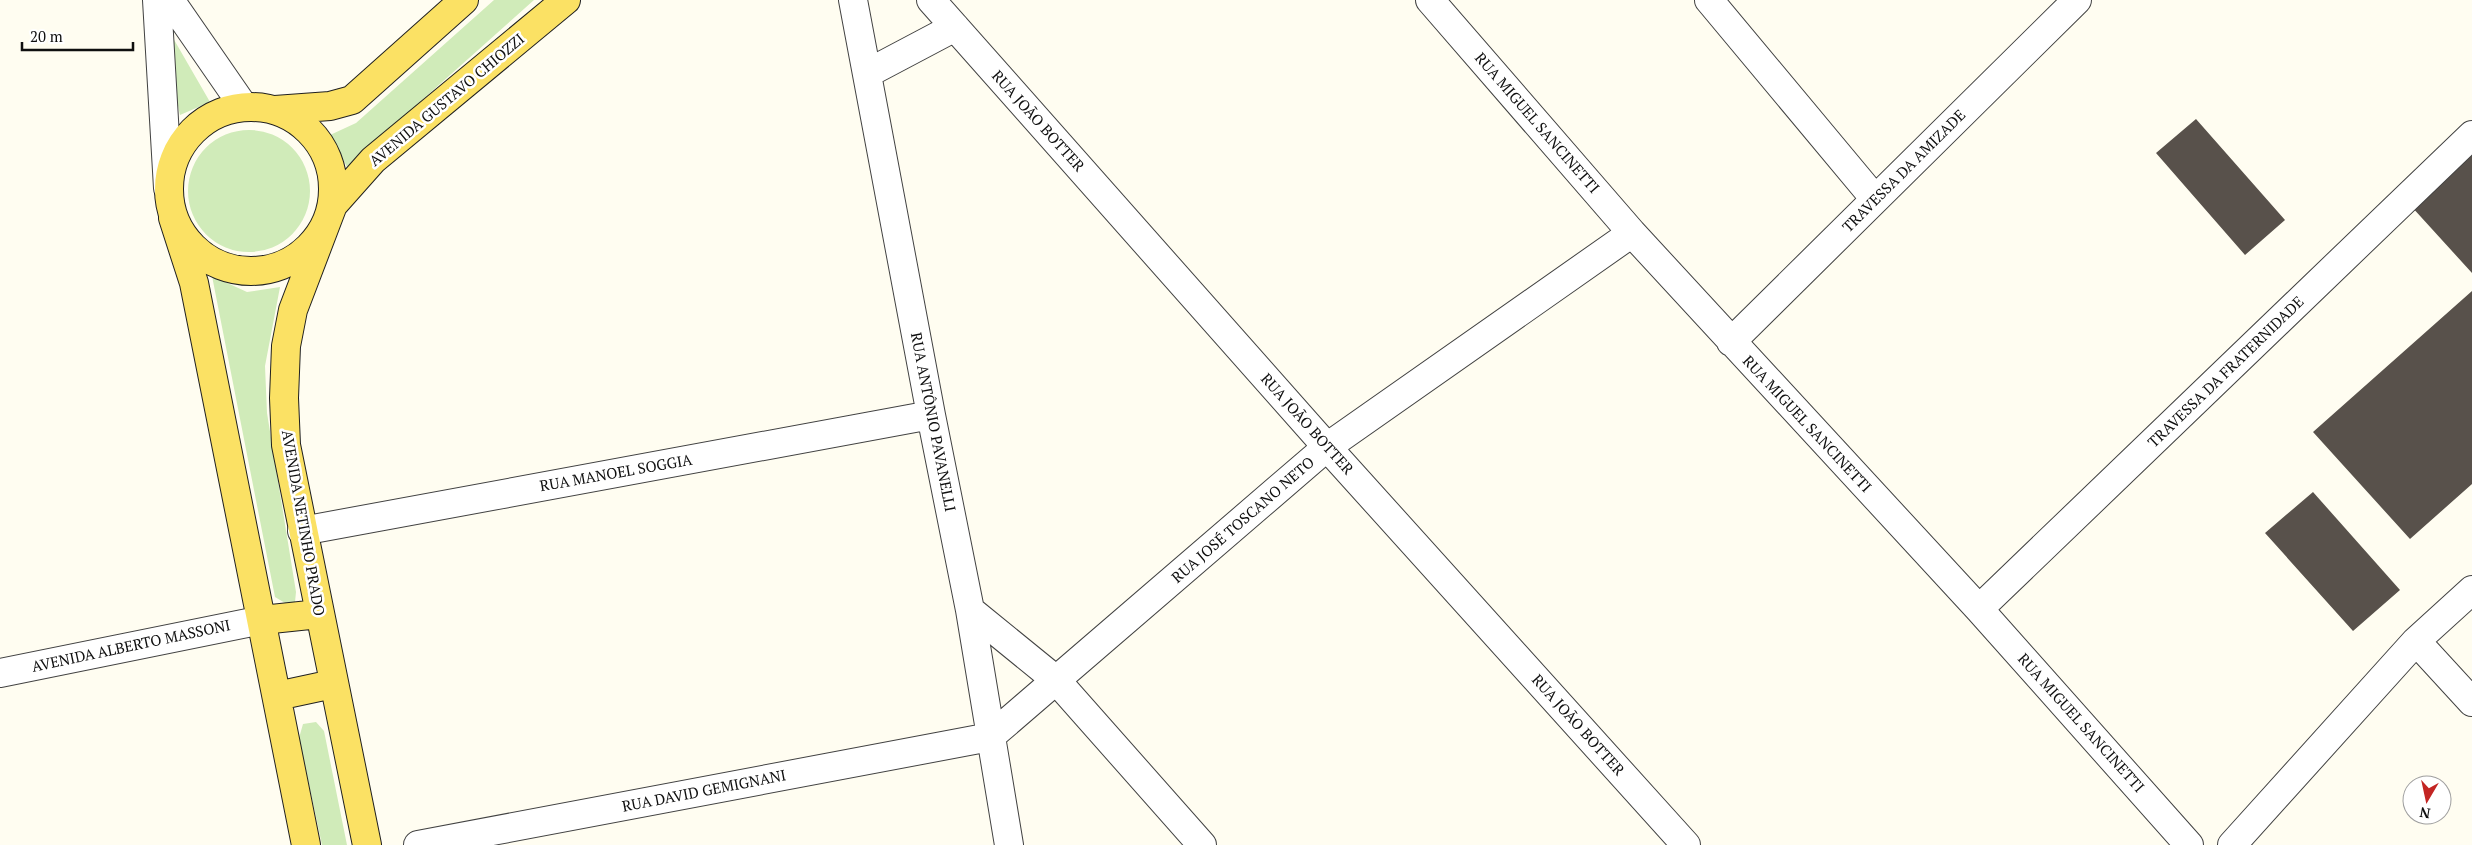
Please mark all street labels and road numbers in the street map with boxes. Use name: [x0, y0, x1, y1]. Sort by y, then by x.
street label: AVENIDA GUSTAVO CHIOZZI: [365, 28, 528, 170]
street label: RUA MIGUEL SANCINETTI: [1471, 48, 1604, 197]
street label: RUA JOÃO BOTTER: [988, 65, 1090, 176]
street label: TRAVESSA DA AMIZADE: [1837, 104, 1969, 236]
street label: TRAVESSA DA FRATERNIDADE: [2143, 291, 2308, 451]
street label: RUA ANTÔNIO PAVANELLI: [907, 330, 961, 513]
street label: RUA MIGUEL SANCINETTI: [1739, 351, 1877, 496]
street label: RUA JOÃO BOTTER: [1257, 368, 1359, 479]
street label: AVENIDA NETINHO PRADO: [278, 428, 330, 618]
street label: RUA MANOEL SOGGIA: [538, 449, 694, 495]
street label: RUA JOSÉ TOSCANO NETO: [1167, 452, 1318, 587]
street label: AVENIDA ALBERTO MASSONI: [30, 614, 232, 676]
street label: RUA MIGUEL SANCINETTI: [2014, 649, 2150, 796]
street label: RUA JOÃO BOTTER: [1528, 669, 1630, 780]
street label: RUA DAVID GEMIGNANI: [620, 764, 788, 816]

